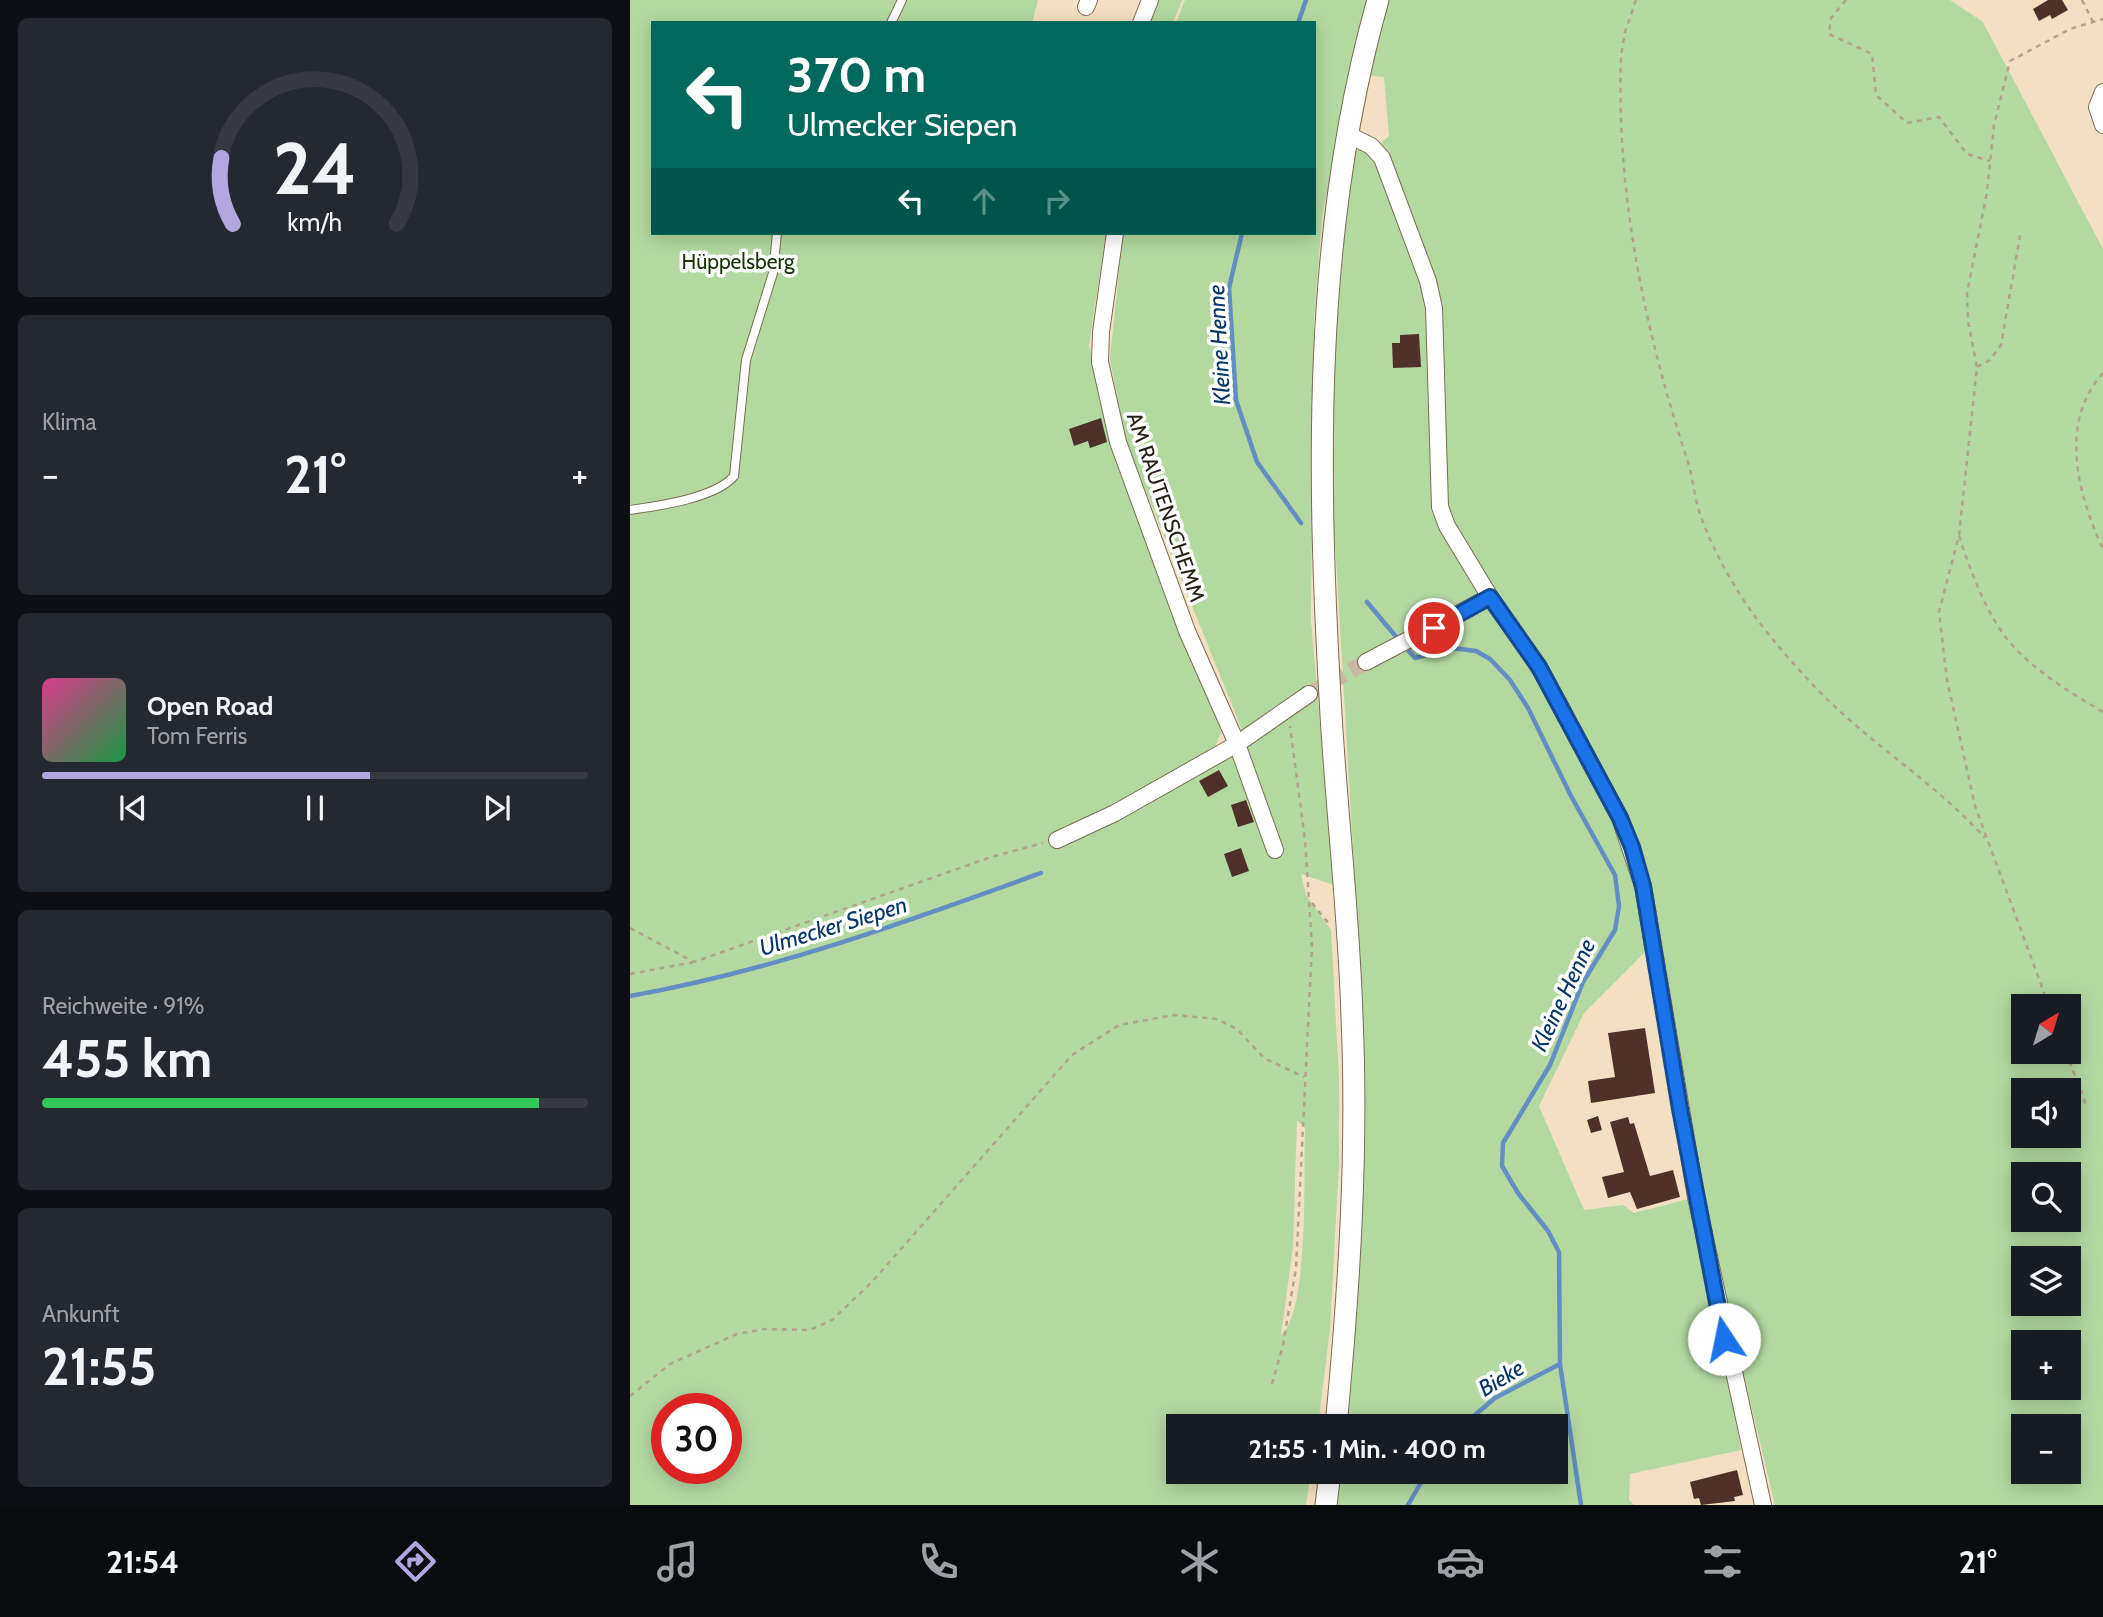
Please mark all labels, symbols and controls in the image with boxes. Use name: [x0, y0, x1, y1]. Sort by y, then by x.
text: 370 m: [787, 45, 926, 104]
icon: left: [672, 49, 763, 140]
text: Ulmecker Siepen: [787, 105, 1017, 144]
text: 24: [273, 124, 357, 212]
icon: left: [892, 182, 930, 220]
icon: ahead: [965, 182, 1003, 220]
icon: right: [1038, 182, 1076, 220]
text: km/h: [288, 207, 342, 237]
park label: Hüppelsberg: [682, 249, 795, 274]
water label: Kleine Henne: [1202, 284, 1236, 406]
text: Klima: [42, 408, 97, 436]
street label: AM RAUTENSCHEMM: [1122, 409, 1210, 605]
text: 21°: [284, 443, 346, 506]
text: −: [42, 451, 59, 498]
text: +: [571, 451, 588, 498]
pin: [1404, 598, 1464, 658]
icon: arrive: [1415, 609, 1453, 647]
text: Open Road: [147, 690, 273, 722]
text: Tom Ferris: [147, 722, 247, 750]
icon: previous: [114, 789, 152, 827]
icon: pause: [296, 789, 334, 827]
icon: next: [478, 789, 516, 827]
water label: Ulmecker Siepen: [756, 890, 910, 962]
water label: Kleine Henne: [1525, 934, 1601, 1056]
text: Reichweite · 91%: [42, 992, 205, 1020]
north arrow: [2011, 994, 2081, 1064]
map controls: [2011, 994, 2081, 1484]
text: 455 km: [42, 1027, 212, 1090]
button: sound: [2011, 1078, 2081, 1148]
button: search: [2011, 1162, 2081, 1232]
button: layers: [2011, 1246, 2081, 1316]
text: Ankunft: [42, 1300, 120, 1328]
position arrow: [1687, 1302, 1761, 1376]
button: +: [2011, 1330, 2081, 1400]
text: 21:55: [42, 1335, 156, 1398]
water label: Bieke: [1473, 1354, 1529, 1402]
speed limit sign: 30: [651, 1393, 742, 1484]
button: −: [2011, 1414, 2081, 1484]
text: 21:55 · 1 Min. · 400 m: [1248, 1433, 1486, 1465]
icon: directions: [391, 1537, 440, 1586]
icon: music: [653, 1537, 702, 1586]
icon: phone: [914, 1537, 963, 1586]
icon: climate: [1175, 1537, 1224, 1586]
icon: car: [1436, 1537, 1485, 1586]
icon: filters: [1698, 1537, 1747, 1586]
text: 21:54: [106, 1542, 179, 1581]
text: 21°: [1959, 1542, 1997, 1581]

